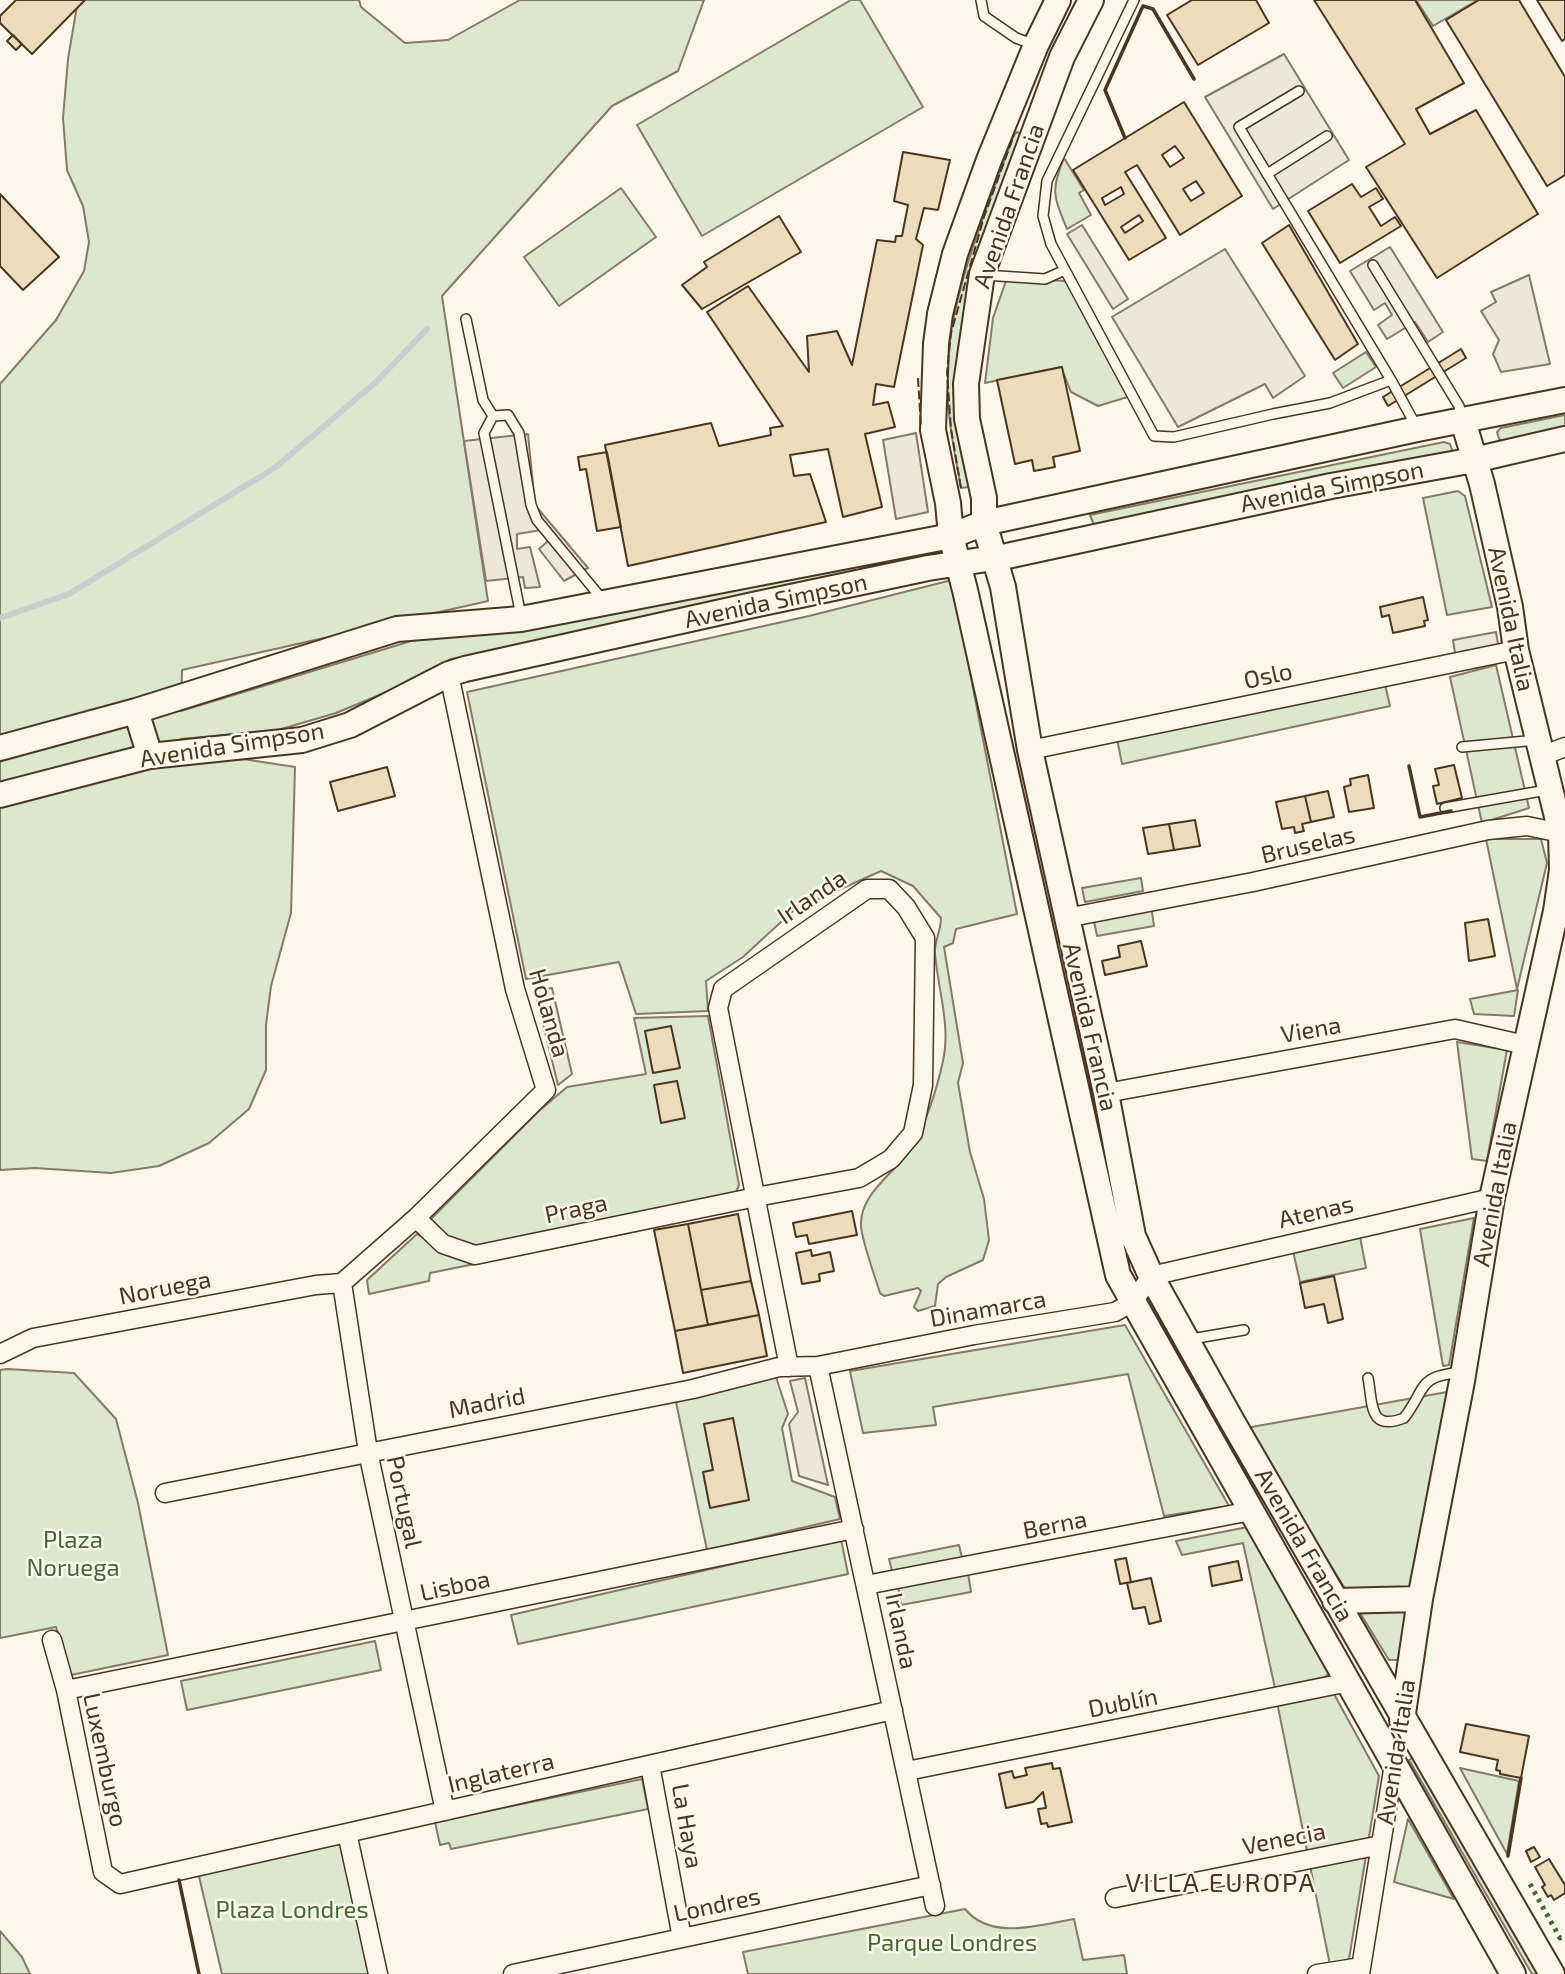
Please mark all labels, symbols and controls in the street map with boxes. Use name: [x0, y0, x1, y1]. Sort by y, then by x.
street label: Avenida Francia: [967, 120, 1051, 292]
street label: Avenida Simpson: [1238, 455, 1426, 519]
street label: Avenida Italia: [1482, 544, 1540, 694]
street label: Avenida Simpson: [682, 568, 870, 634]
street label: Oslo: [1241, 657, 1295, 695]
street label: Avenida Simpson: [138, 716, 326, 774]
street label: Bruselas: [1258, 820, 1358, 870]
street label: Irlanda: [772, 864, 852, 930]
street label: Avenida Francia: [1057, 940, 1123, 1114]
street label: Holanda: [523, 965, 575, 1061]
street label: Viena: [1279, 1011, 1343, 1049]
street label: Avenida Italia: [1467, 1119, 1523, 1269]
street label: Praga: [542, 1188, 610, 1230]
street label: Atenas: [1276, 1189, 1356, 1235]
street label: Noruega: [117, 1265, 213, 1311]
street label: Dinamarca: [928, 1285, 1048, 1333]
street label: Madrid: [446, 1381, 528, 1425]
street label: Portugal: [380, 1453, 428, 1551]
street label: Avenida Francia: [1248, 1463, 1360, 1627]
street label: Berna: [1021, 1505, 1089, 1545]
park label: Plaza Noruega: [26, 1526, 120, 1582]
street label: Lisboa: [417, 1565, 493, 1607]
street label: Irlanda: [879, 1590, 923, 1672]
street label: Avenida Italia: [1370, 1677, 1422, 1827]
street label: Dublín: [1086, 1682, 1160, 1724]
street label: Luxemburgo: [77, 1690, 133, 1830]
street label: Inglaterra: [445, 1747, 557, 1799]
street label: La Haya: [665, 1781, 709, 1871]
street label: Venecia: [1240, 1817, 1328, 1861]
district label: VILLA EUROPA: [1127, 1867, 1315, 1899]
street label: Londres: [671, 1882, 763, 1928]
park label: Plaza Londres: [215, 1896, 369, 1924]
park label: Parque Londres: [867, 1929, 1037, 1957]

